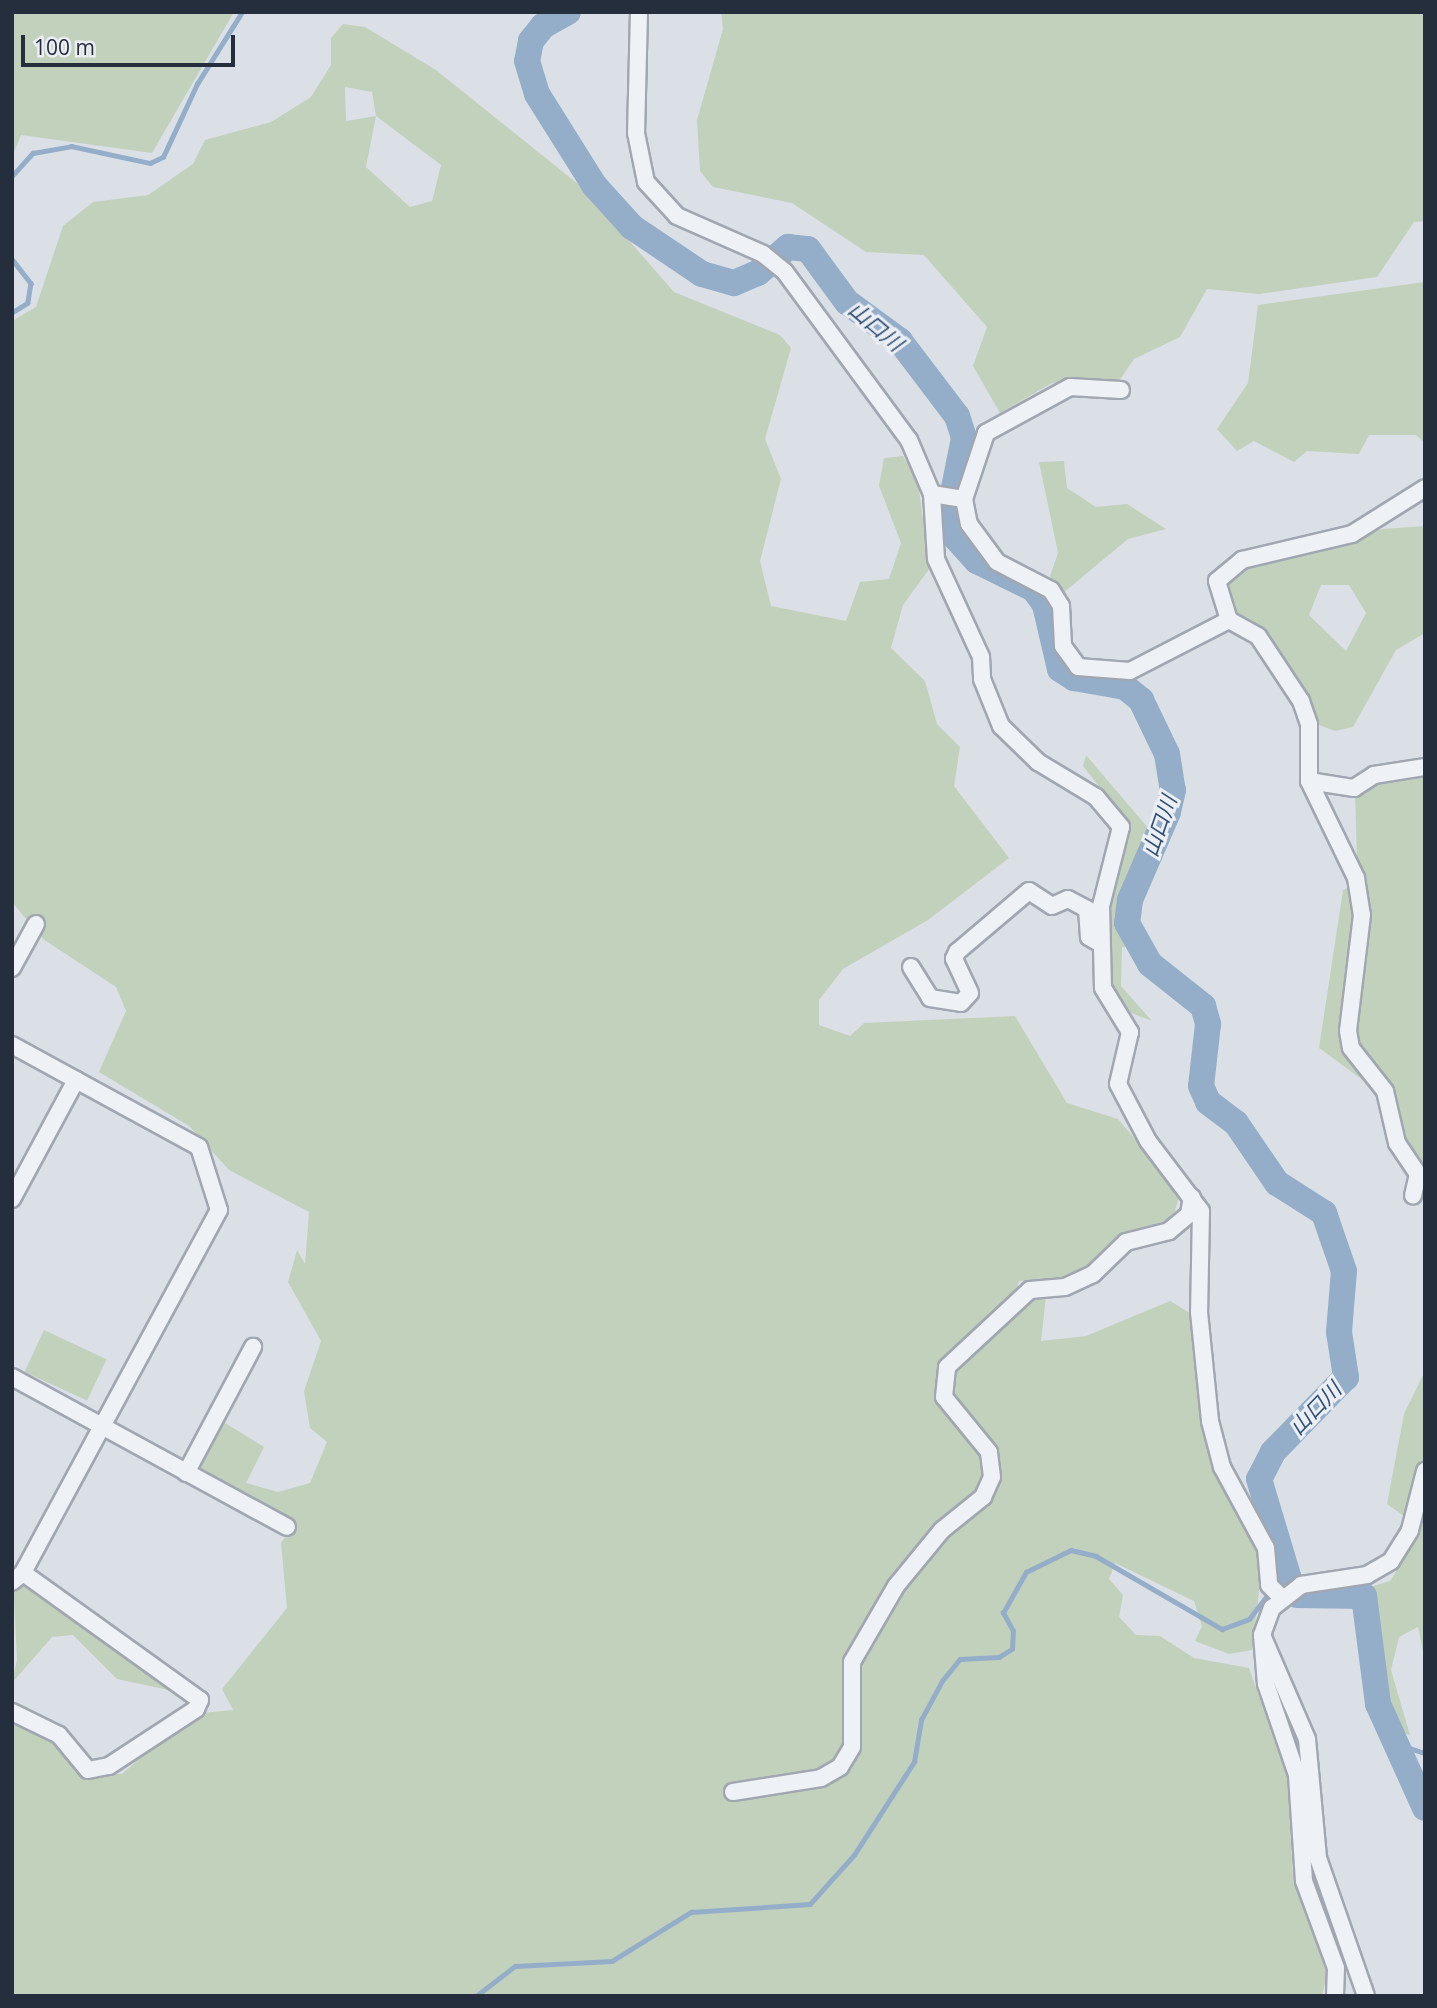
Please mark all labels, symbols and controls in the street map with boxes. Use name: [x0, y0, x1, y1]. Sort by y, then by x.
scale bar: [24, 21, 238, 65]
text: 100 m: [34, 33, 95, 61]
water label: 山口川: [844, 296, 908, 356]
water label: 山口川: [1137, 792, 1181, 860]
water label: 山口川: [1284, 1377, 1346, 1439]

